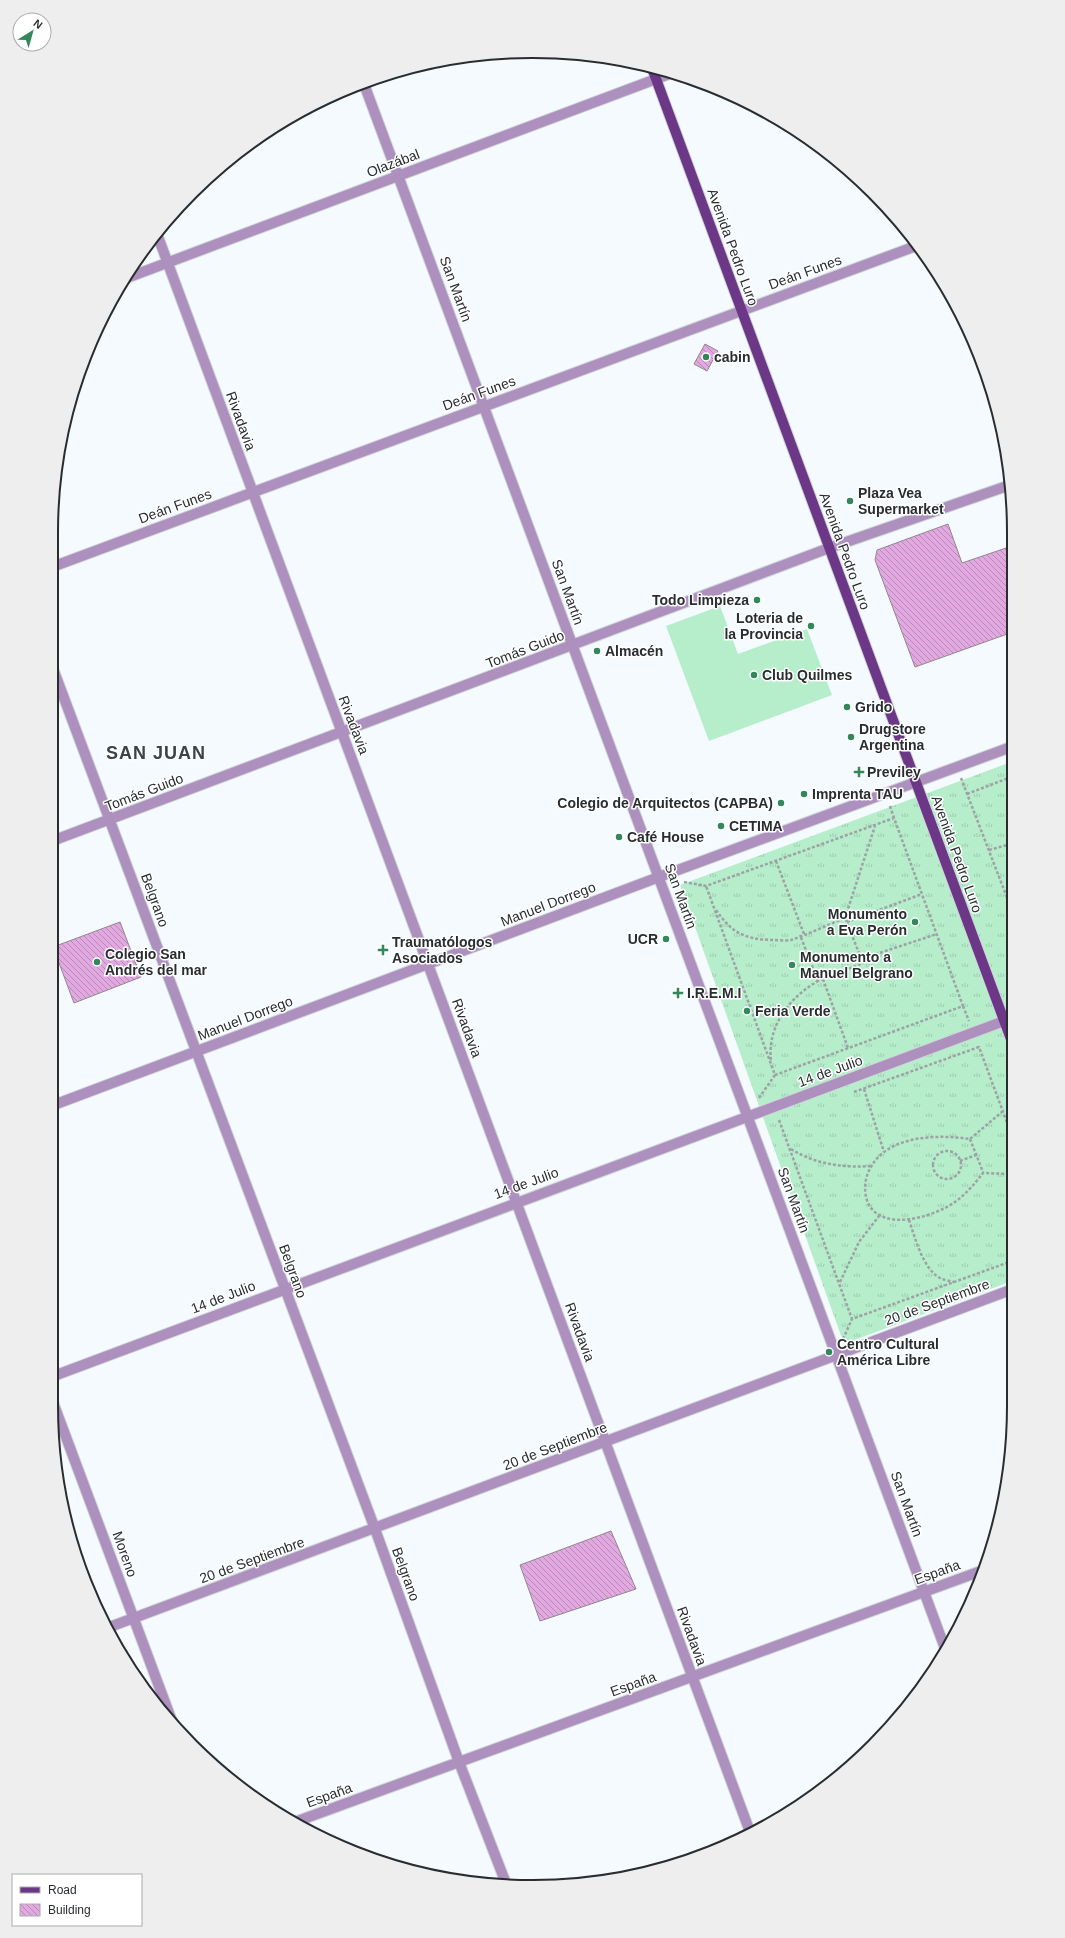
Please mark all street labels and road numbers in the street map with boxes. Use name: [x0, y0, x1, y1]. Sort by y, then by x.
street label: Olazábal: [364, 146, 422, 180]
street label: Avenida Pedro Luro: [704, 186, 762, 308]
street label: Deán Funes: [766, 251, 844, 293]
street label: San Martín: [437, 254, 475, 324]
street label: Deán Funes: [440, 372, 518, 414]
street label: Rivadavia: [223, 389, 259, 453]
street label: Deán Funes: [136, 485, 214, 527]
street label: Avenida Pedro Luro: [816, 490, 874, 612]
street label: San Martín: [549, 557, 587, 627]
street label: Tomás Guido: [484, 627, 567, 671]
street label: Rivadavia: [336, 693, 373, 757]
street label: Tomás Guido: [103, 770, 186, 814]
street label: Avenida Pedro Luro: [928, 793, 986, 915]
street label: San Martín: [662, 861, 700, 931]
street label: Belgrano: [138, 871, 172, 929]
street label: Manuel Dorrego: [498, 878, 598, 929]
street label: Manuel Dorrego: [195, 992, 295, 1043]
street label: Rivadavia: [449, 996, 485, 1060]
street label: 14 de Julio: [795, 1052, 865, 1090]
street label: 14 de Julio: [491, 1164, 561, 1202]
street label: San Martín: [775, 1165, 813, 1235]
street label: Belgrano: [276, 1242, 310, 1300]
street label: 20 de Septiembre: [882, 1276, 992, 1328]
street label: 14 de Julio: [189, 1277, 258, 1317]
street label: Rivadavia: [562, 1300, 598, 1364]
street label: 20 de Septiembre: [501, 1419, 610, 1473]
street label: San Martín: [888, 1469, 926, 1539]
street label: Moreno: [109, 1529, 141, 1579]
street label: 20 de Septiembre: [197, 1534, 307, 1586]
street label: Belgrano: [389, 1545, 423, 1603]
street label: España: [912, 1556, 962, 1588]
street label: Rivadavia: [674, 1604, 710, 1668]
street label: España: [608, 1668, 658, 1700]
street label: España: [304, 1779, 354, 1811]

